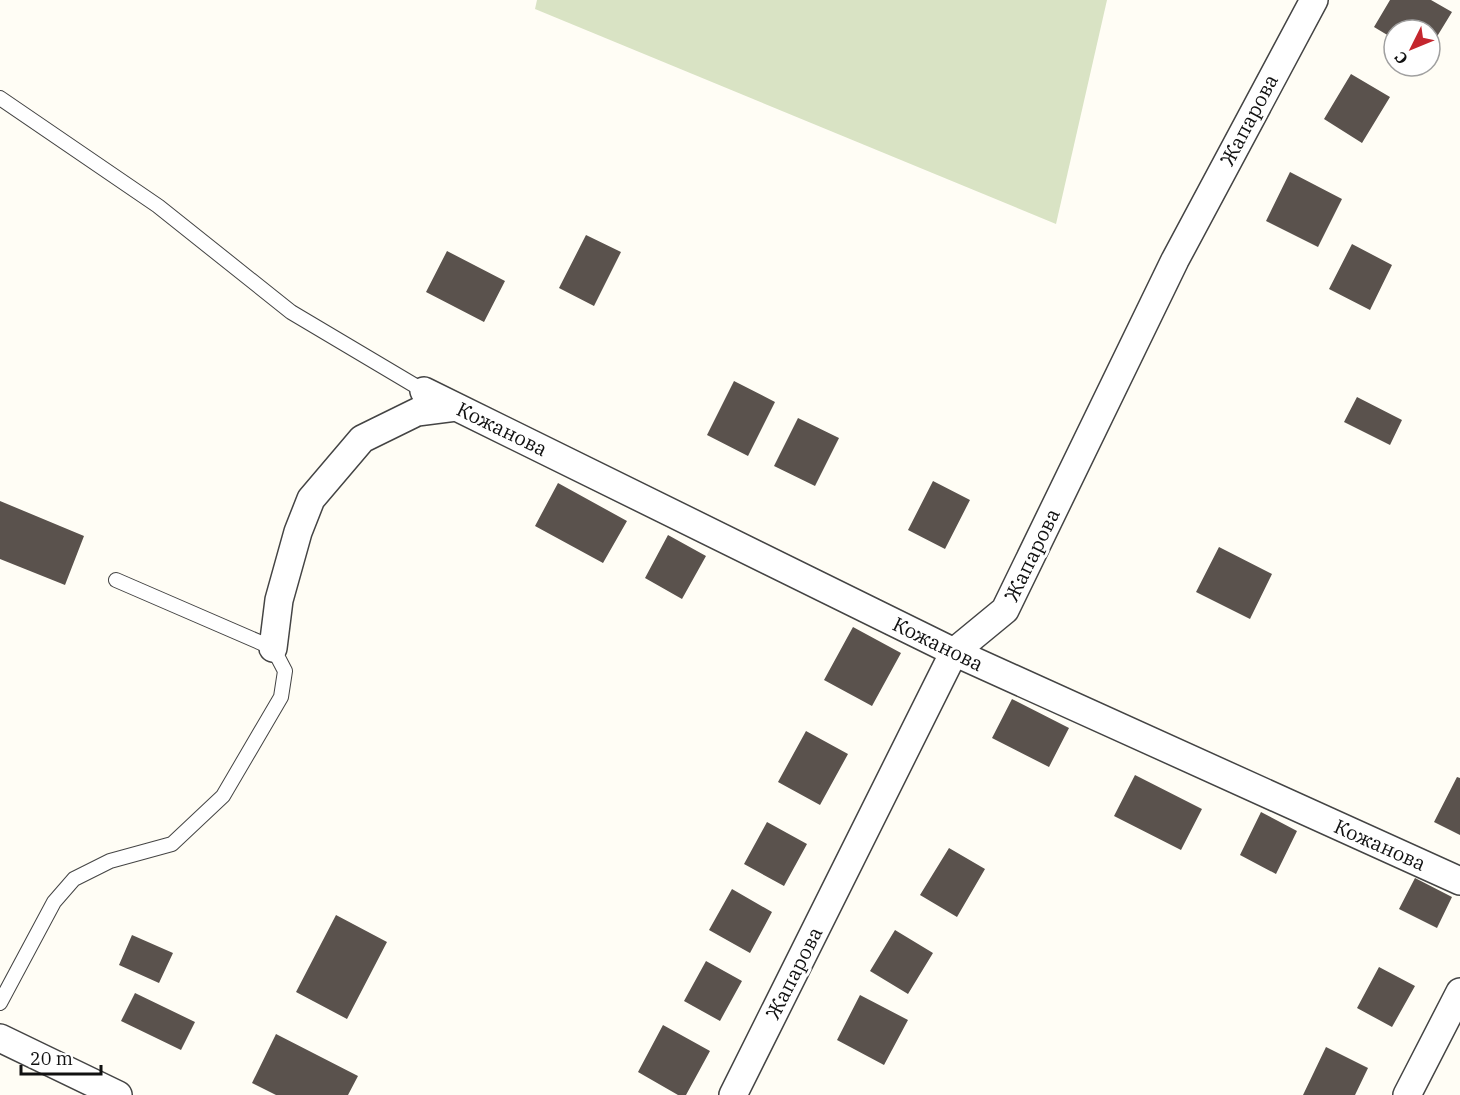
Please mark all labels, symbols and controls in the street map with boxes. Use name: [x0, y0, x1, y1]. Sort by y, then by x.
north arrow: [1382, 18, 1442, 78]
text: С: [1390, 48, 1412, 69]
street label: Жапарова: [1213, 69, 1284, 170]
street label: Кожанова: [452, 395, 552, 462]
street label: Жапарова: [997, 504, 1066, 606]
street label: Кожанова: [888, 610, 988, 677]
street label: Кожанова: [1330, 812, 1430, 877]
street label: Жапарова: [759, 922, 828, 1024]
scale bar: [21, 1038, 100, 1076]
text: 20 m: [30, 1047, 73, 1070]

